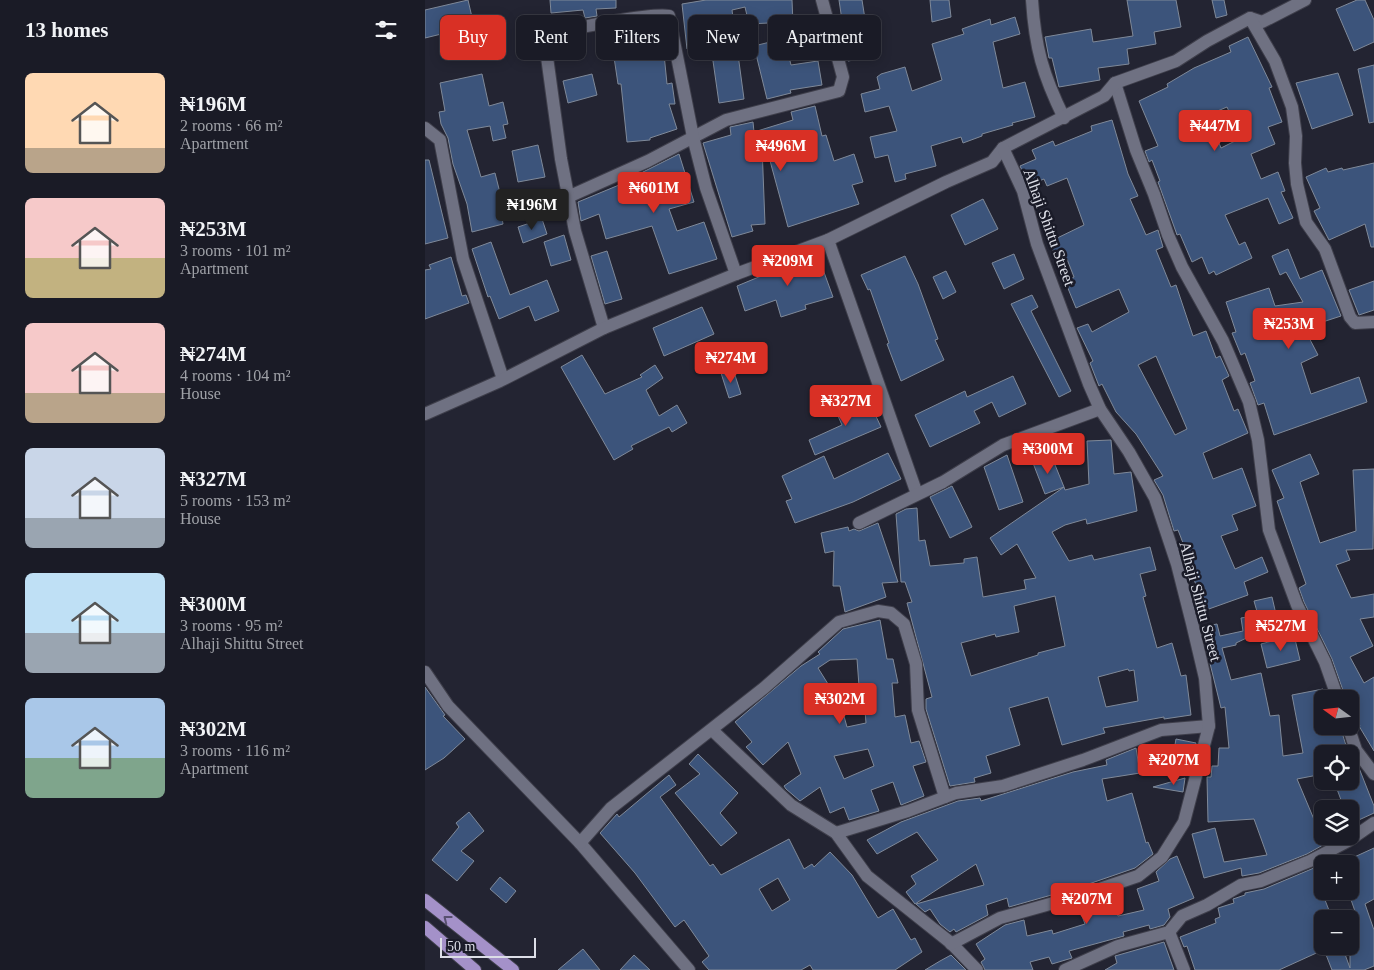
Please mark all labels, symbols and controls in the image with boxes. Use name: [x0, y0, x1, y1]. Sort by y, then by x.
chip: Buy: [440, 15, 506, 60]
chip: Rent: [516, 15, 586, 60]
chip: Filters: [596, 15, 678, 60]
chip: New: [688, 15, 758, 60]
chip: Apartment: [768, 15, 881, 60]
icon: filters: [372, 16, 400, 44]
text: 13 homes: [25, 18, 108, 42]
text: ₦196M: [180, 92, 247, 116]
icon: home: [65, 93, 125, 153]
pin: ₦447M: [1180, 110, 1250, 152]
text: 2 rooms · 66 m²: [180, 117, 283, 134]
text: ₦447M: [1190, 117, 1240, 134]
pin: ₦496M: [746, 130, 816, 172]
text: Apartment: [180, 135, 248, 152]
text: ₦496M: [756, 137, 806, 154]
street label: Alhaji Shittu Street: [1019, 166, 1079, 289]
pin: ₦601M: [619, 172, 689, 214]
text: ₦601M: [629, 179, 679, 196]
pin: ₦196M: [497, 188, 567, 231]
text: ₦196M: [507, 196, 557, 213]
text: ₦253M: [180, 217, 247, 241]
icon: home: [65, 218, 125, 278]
text: 3 rooms · 101 m²: [180, 242, 291, 259]
pin: ₦209M: [753, 244, 823, 287]
text: ₦209M: [763, 252, 813, 269]
text: Apartment: [180, 260, 248, 277]
pin: ₦253M: [1254, 308, 1324, 350]
text: ₦253M: [1264, 315, 1314, 332]
text: ₦274M: [180, 342, 247, 366]
pin: ₦274M: [696, 342, 766, 384]
icon: home: [65, 343, 125, 403]
text: ₦274M: [706, 349, 756, 366]
text: 4 rooms · 104 m²: [180, 367, 291, 384]
pin: ₦327M: [811, 384, 881, 427]
text: House: [180, 385, 221, 402]
text: ₦327M: [821, 392, 871, 409]
pin: ₦300M: [1013, 432, 1083, 475]
text: ₦300M: [1023, 440, 1073, 457]
text: ₦327M: [180, 467, 247, 491]
icon: home: [65, 468, 125, 528]
text: 5 rooms · 153 m²: [180, 492, 291, 509]
text: House: [180, 510, 221, 527]
street label: Alhaji Shittu Street: [1175, 539, 1225, 664]
text: ₦300M: [180, 592, 247, 616]
icon: home: [65, 593, 125, 653]
pin: ₦527M: [1246, 610, 1316, 652]
text: 3 rooms · 95 m²: [180, 617, 283, 634]
text: ₦527M: [1256, 617, 1306, 634]
text: Alhaji Shittu Street: [180, 635, 304, 652]
pin: ₦302M: [805, 682, 875, 725]
text: ₦302M: [815, 690, 865, 707]
north arrow: [1314, 690, 1359, 735]
map controls: [1314, 690, 1359, 955]
text: ₦302M: [180, 717, 247, 741]
icon: home: [65, 718, 125, 778]
text: 3 rooms · 116 m²: [180, 742, 290, 759]
pin: ₦207M: [1139, 744, 1209, 786]
button: locate: [1314, 745, 1359, 790]
text: ₦207M: [1149, 751, 1199, 768]
text: Apartment: [180, 760, 248, 777]
button: layers: [1314, 800, 1359, 845]
button: +: [1314, 855, 1359, 900]
pin: ₦207M: [1052, 882, 1122, 925]
text: ₦207M: [1062, 890, 1112, 907]
button: −: [1314, 910, 1359, 955]
one-way arrow: [444, 916, 453, 924]
scale bar: [440, 935, 536, 958]
text: 50 m: [447, 939, 475, 954]

